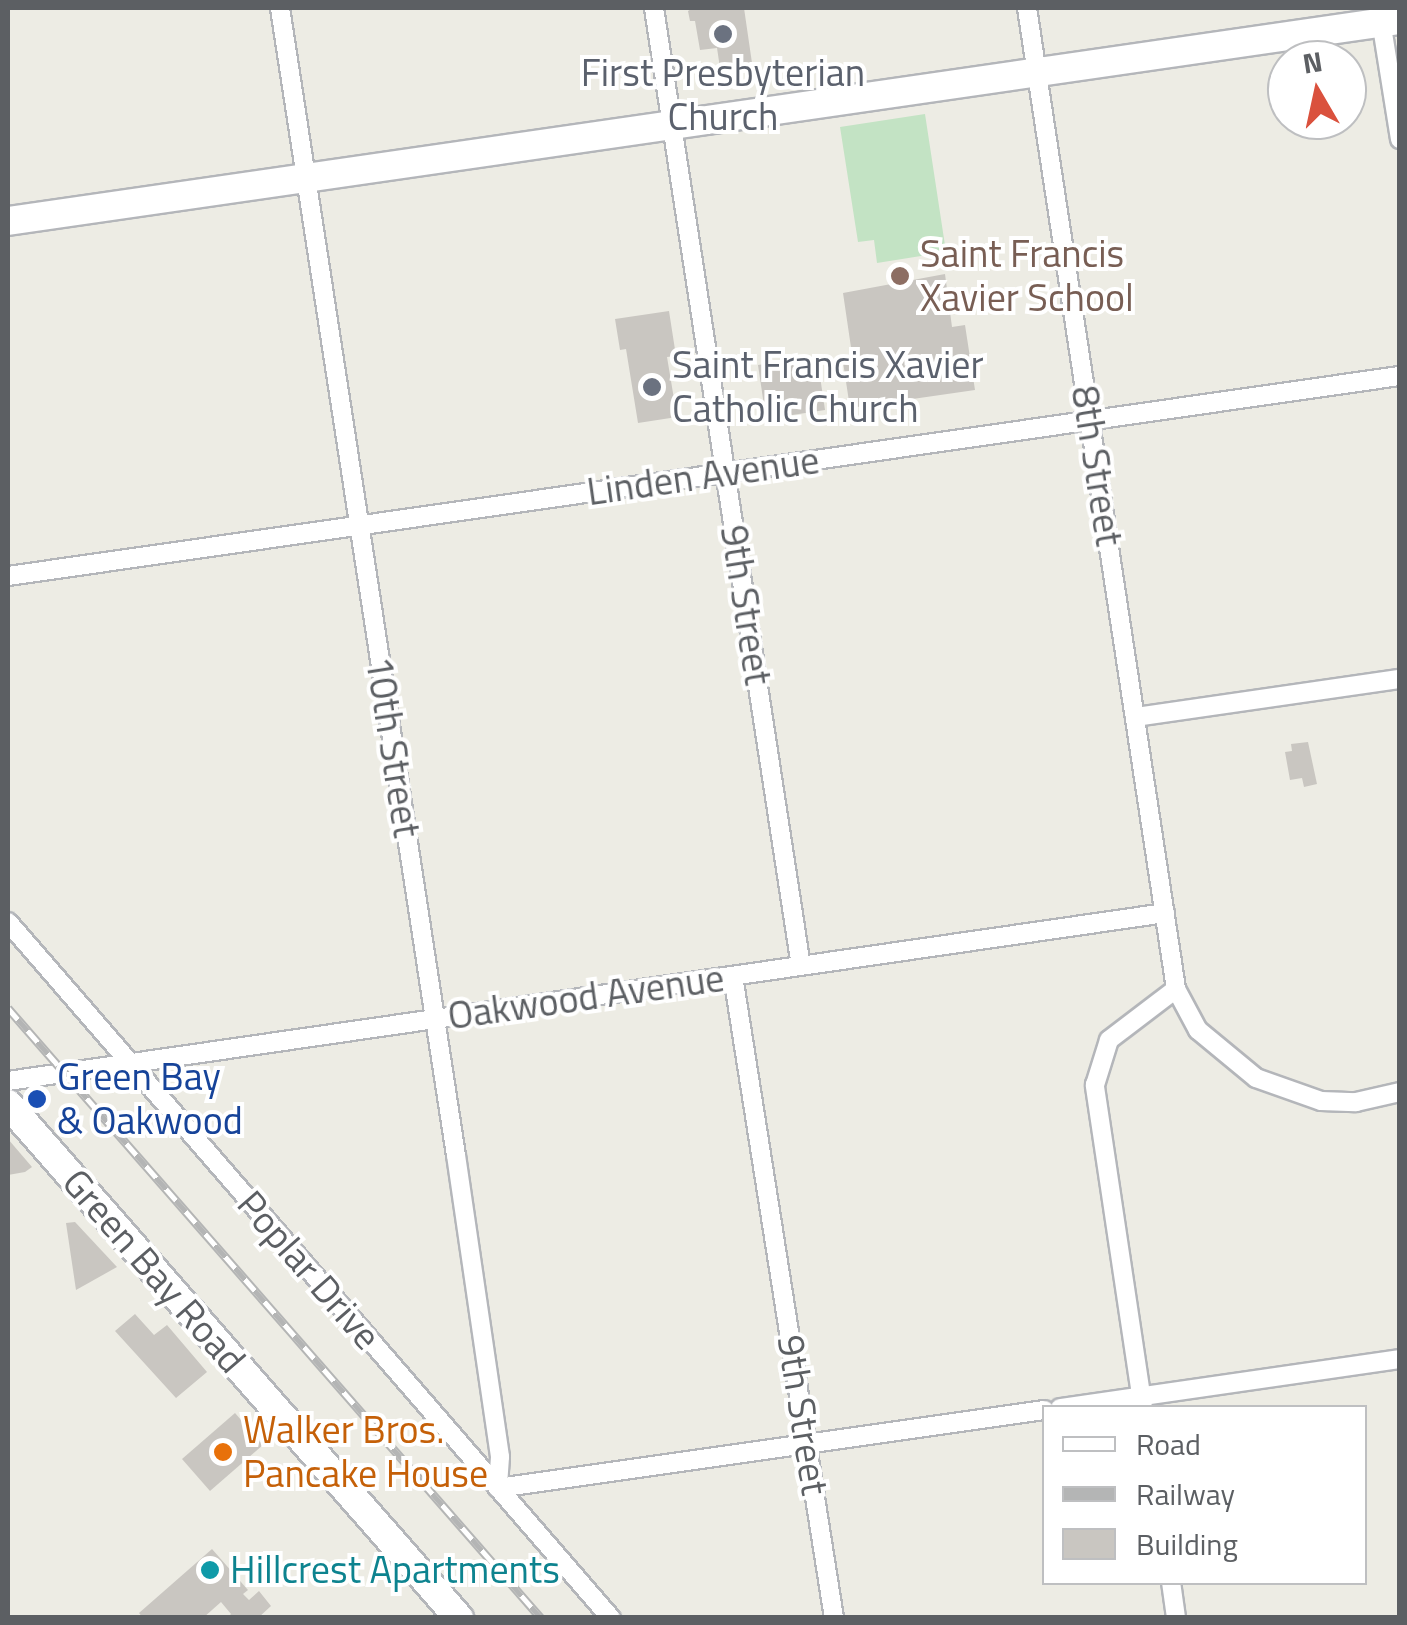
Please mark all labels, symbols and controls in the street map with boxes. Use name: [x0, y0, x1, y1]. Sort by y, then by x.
marker: First Presbyterian Church: [712, 23, 734, 45]
text: N: [1300, 39, 1325, 85]
north arrow: [1267, 40, 1367, 140]
place label: First Presbyterian Church: [581, 50, 865, 140]
place label: Saint Francis Xavier School: [920, 231, 1134, 320]
marker: Saint Francis Xavier School: [889, 265, 911, 287]
place label: Saint Francis Xavier Catholic Church: [672, 342, 984, 432]
marker: Saint Francis Xavier Catholic Church: [641, 376, 663, 398]
street label: 8th Street: [1062, 383, 1132, 549]
street label: Linden Avenue: [584, 437, 822, 515]
street label: 9th Street: [711, 522, 781, 688]
street label: 10th Street: [356, 653, 430, 841]
street label: Oakwood Avenue: [445, 955, 727, 1039]
place label: Green Bay & Oakwood: [57, 1054, 243, 1144]
marker: Green Bay & Oakwood: [26, 1088, 48, 1110]
street label: Green Bay Road: [53, 1160, 255, 1382]
street label: Poplar Drive: [228, 1181, 390, 1359]
street label: 9th Street: [768, 1332, 838, 1498]
legend: [1042, 1405, 1367, 1585]
place label: Walker Bros. Pancake House: [243, 1407, 488, 1496]
text: Road: [1136, 1421, 1201, 1467]
marker: Walker Bros. Pancake House: [212, 1441, 234, 1463]
text: Railway: [1136, 1471, 1235, 1517]
text: Building: [1136, 1521, 1238, 1567]
place label: Hillcrest Apartments: [230, 1547, 560, 1593]
marker: Hillcrest Apartments: [199, 1559, 221, 1581]

